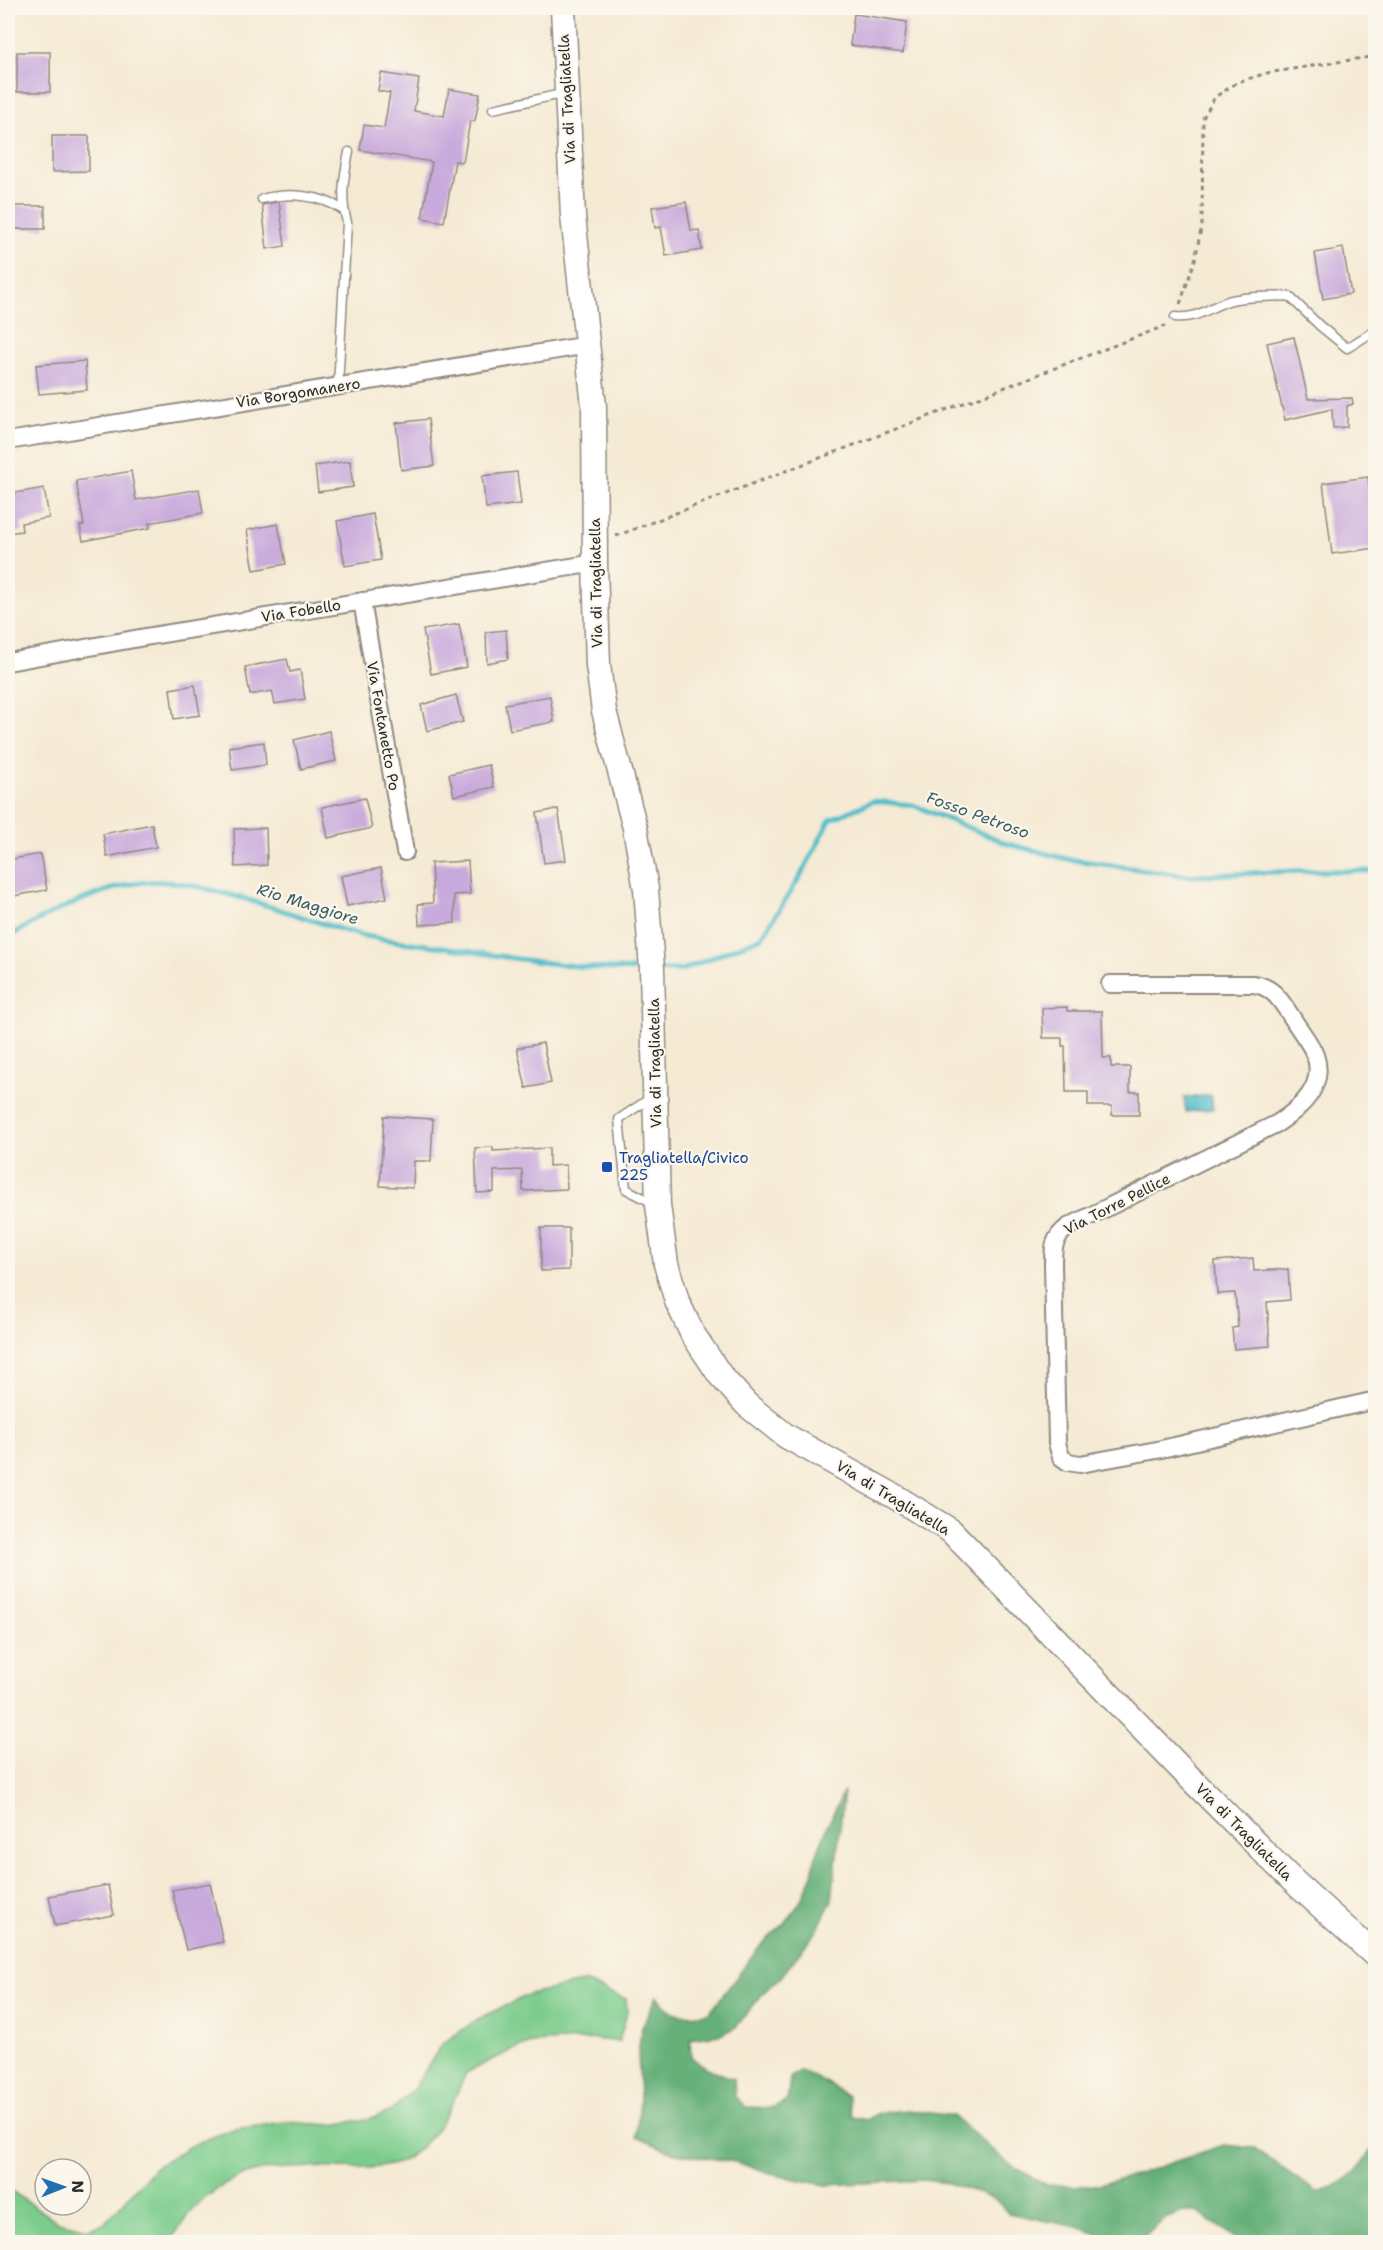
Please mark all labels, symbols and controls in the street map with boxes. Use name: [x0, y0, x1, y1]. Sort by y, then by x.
street label: Via di Tragliatella: [554, 33, 580, 164]
street label: Via Borgomanero: [234, 373, 362, 413]
street label: Via di Tragliatella: [585, 517, 607, 648]
street label: Via Fobello: [260, 595, 342, 627]
street label: Via Fontanetto Po: [362, 660, 404, 792]
water label: Fosso Petroso: [924, 787, 1033, 843]
water label: Rio Maggiore: [255, 879, 361, 929]
street label: Via di Tragliatella: [644, 997, 666, 1128]
place label: Tragliatella/Civico 225: [619, 1148, 749, 1185]
marker: Tragliatella/Civico 225: [600, 1160, 614, 1174]
street label: Via Torre Pellice: [1060, 1169, 1174, 1239]
street label: Via di Tragliatella: [832, 1456, 954, 1540]
street label: Via di Tragliatella: [1191, 1779, 1298, 1886]
north arrow: [33, 2157, 93, 2217]
text: N: [67, 2180, 88, 2193]

